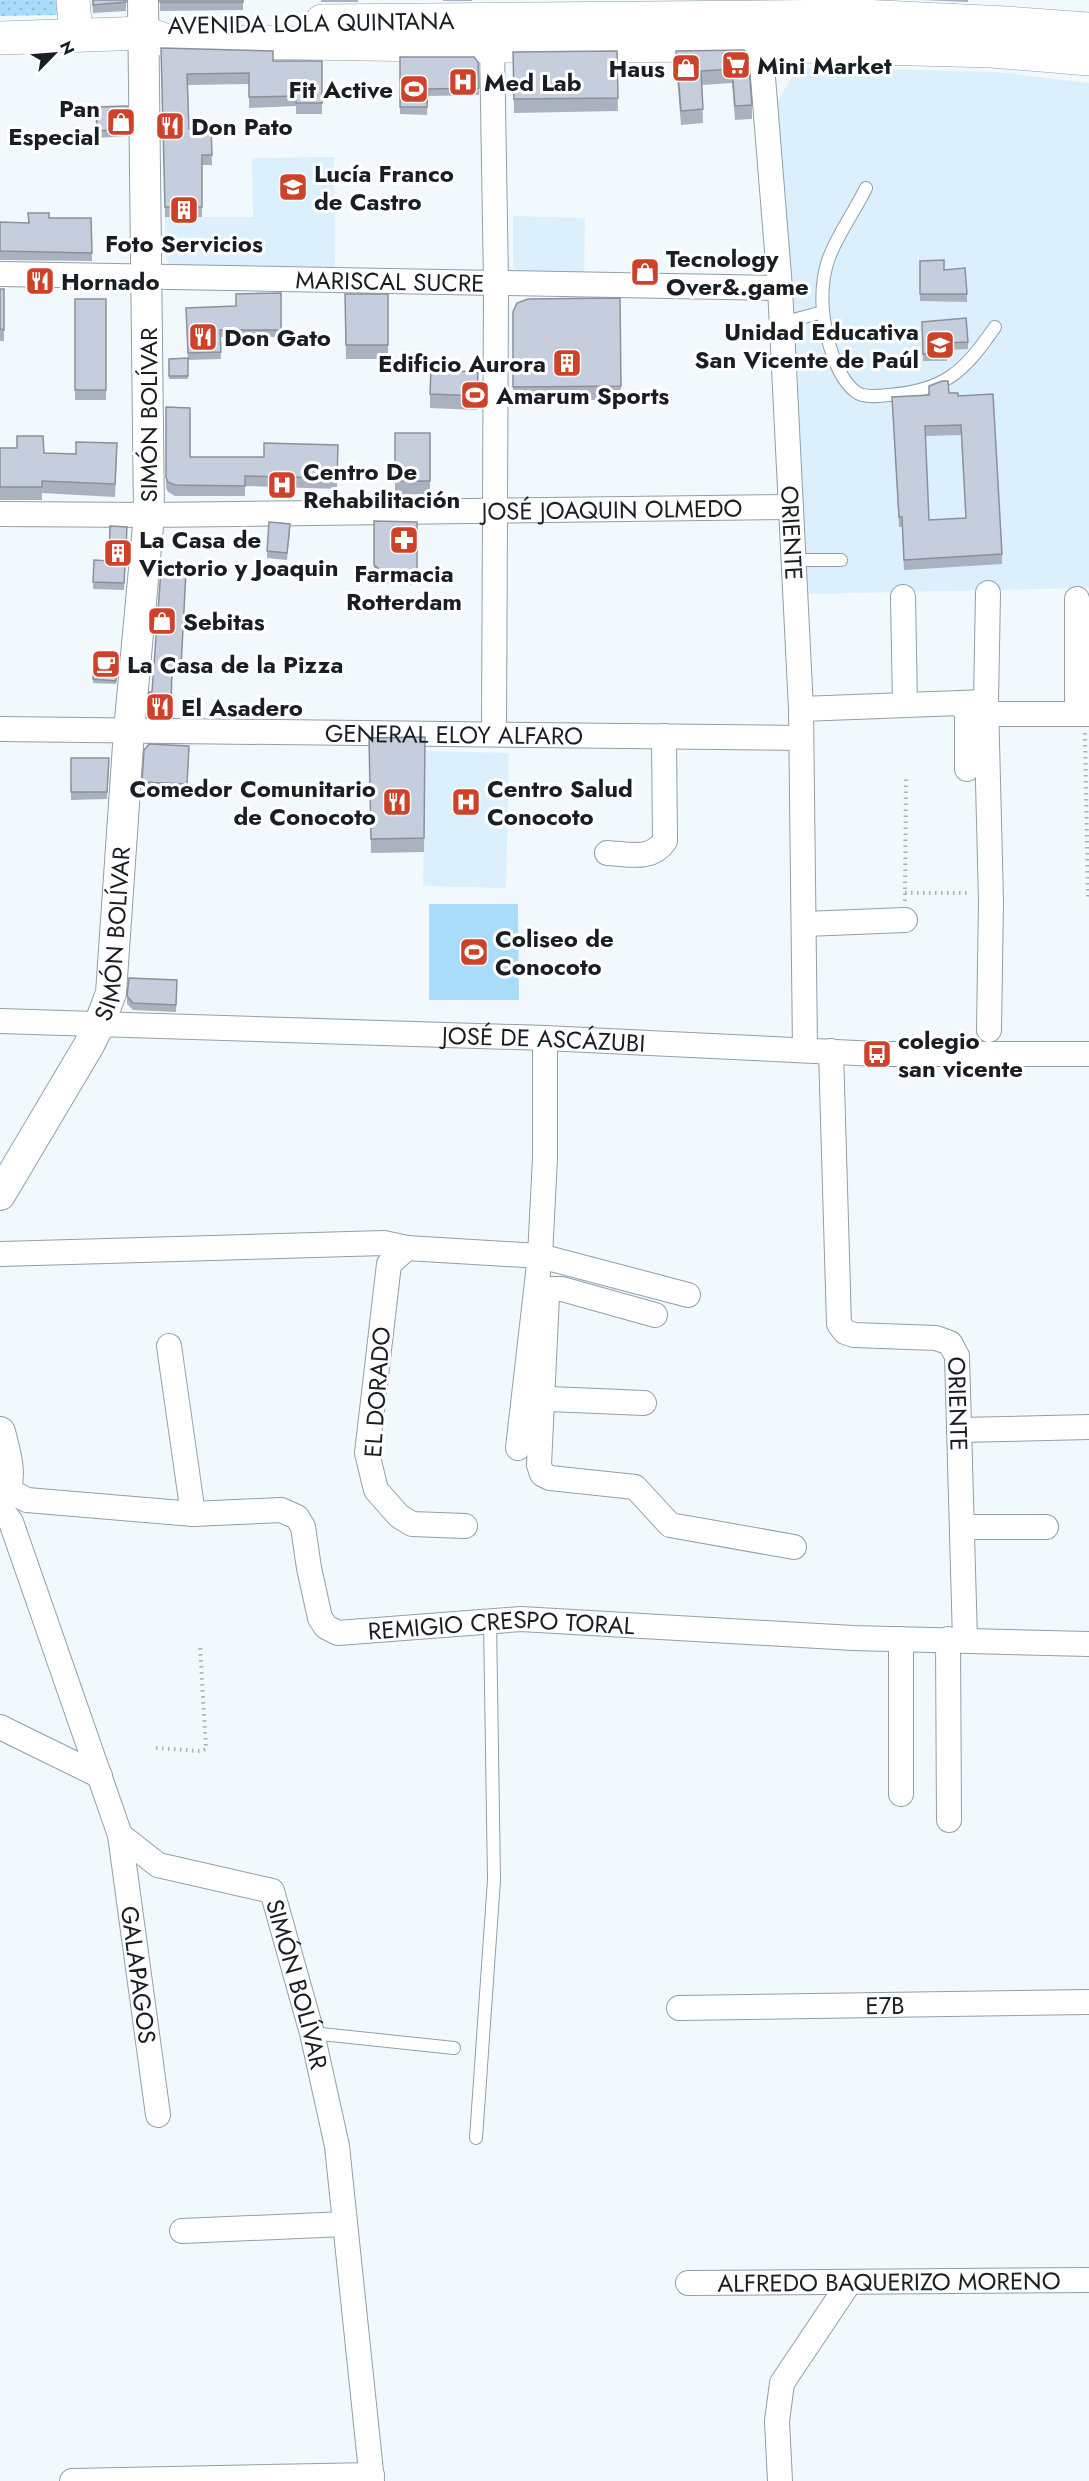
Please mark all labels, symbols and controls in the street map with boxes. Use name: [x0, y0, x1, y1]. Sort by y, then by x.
street label: AVENIDA LOLA QUINTANA: [167, 3, 455, 43]
north arrow: [24, 24, 84, 84]
text: N: [54, 37, 80, 58]
place label: Mini Market: [757, 48, 892, 83]
supermarket icon: Mini Market: [720, 49, 752, 81]
place label: Haus: [608, 51, 665, 86]
shop icon: Haus: [670, 52, 702, 84]
place label: Med Lab: [484, 65, 582, 100]
hospital icon: Med Lab: [447, 66, 479, 98]
place label: Fit Active: [288, 72, 393, 107]
sports icon: Fit Active: [398, 73, 430, 105]
place label: Pan Especial: [8, 91, 100, 154]
shop icon: Pan Especial: [105, 106, 137, 138]
place label: Don Pato: [191, 109, 293, 144]
restaurant icon: Don Pato: [154, 110, 186, 142]
place label: Lucía Franco de Castro: [314, 156, 454, 219]
school or university icon: Lucía Franco de Castro: [277, 171, 309, 203]
building icon: Foto Servicios: [168, 194, 200, 226]
place label: Foto Servicios: [105, 226, 263, 261]
place label: Tecnology Over&.game: [666, 241, 809, 304]
shop icon: Tecnology Over&.game: [629, 256, 661, 288]
street label: MARISCAL SUCRE: [295, 262, 485, 300]
place label: Hornado: [61, 264, 160, 299]
restaurant icon: Hornado: [24, 265, 56, 297]
place label: Unidad Educativa San Vicente de Paúl: [695, 314, 919, 377]
place label: Don Gato: [224, 320, 331, 355]
restaurant icon: Don Gato: [187, 321, 219, 353]
street label: SIMÓN BOLÍVAR: [131, 327, 166, 502]
school or university icon: Unidad Educativa San Vicente de Paúl: [924, 329, 956, 361]
place label: Edificio Aurora: [378, 346, 546, 381]
building icon: Edificio Aurora: [551, 347, 583, 379]
place label: Amarum Sports: [495, 378, 669, 413]
sports icon: Amarum Sports: [459, 379, 491, 411]
place label: Centro De Rehabilitación: [303, 454, 460, 517]
hospital icon: Centro De Rehabilitación: [266, 469, 298, 501]
street label: ORIENTE: [772, 485, 812, 581]
street label: JOSÉ JOAQUIN OLMEDO: [478, 490, 743, 528]
place label: La Casa de Victorio y Joaquin: [138, 522, 339, 585]
pharmacy icon: Farmacia Rotterdam: [388, 524, 420, 556]
building icon: La Casa de Victorio y Joaquin: [102, 537, 134, 569]
place label: Farmacia Rotterdam: [346, 556, 462, 619]
place label: Sebitas: [183, 604, 265, 639]
shop icon: Sebitas: [146, 605, 178, 637]
place label: La Casa de la Pizza: [127, 647, 343, 682]
cafe icon: La Casa de la Pizza: [90, 648, 122, 680]
place label: El Asadero: [181, 690, 303, 725]
restaurant icon: El Asadero: [144, 691, 176, 723]
street label: GENERAL ELOY ALFARO: [325, 715, 583, 753]
place label: Comedor Comunitario de Conocoto: [129, 771, 376, 834]
place label: Centro Salud Conocoto: [487, 771, 633, 834]
restaurant icon: Comedor Comunitario de Conocoto: [381, 786, 413, 818]
hospital icon: Centro Salud Conocoto: [450, 786, 482, 818]
street label: SIMÓN BOLÍVAR: [85, 845, 139, 1026]
place label: Coliseo de Conocoto: [495, 921, 614, 984]
sports icon: Coliseo de Conocoto: [458, 936, 490, 968]
street label: JOSÉ DE ASCÁZUBI: [439, 1017, 646, 1060]
place label: colegio san vicente: [898, 1023, 1023, 1086]
bus stop icon: colegio san vicente: [861, 1038, 893, 1070]
street label: EL DORADO: [355, 1325, 399, 1459]
street label: ORIENTE: [940, 1356, 977, 1451]
street label: REMIGIO CRESPO TORAL: [367, 1601, 636, 1648]
street label: SIMÓN BOLÍVAR: [258, 1895, 337, 2073]
street label: GALAPAGOS: [112, 1904, 166, 2046]
street label: E7B: [865, 1987, 905, 2023]
street label: ALFREDO BAQUERIZO MORENO: [717, 2263, 1061, 2300]

